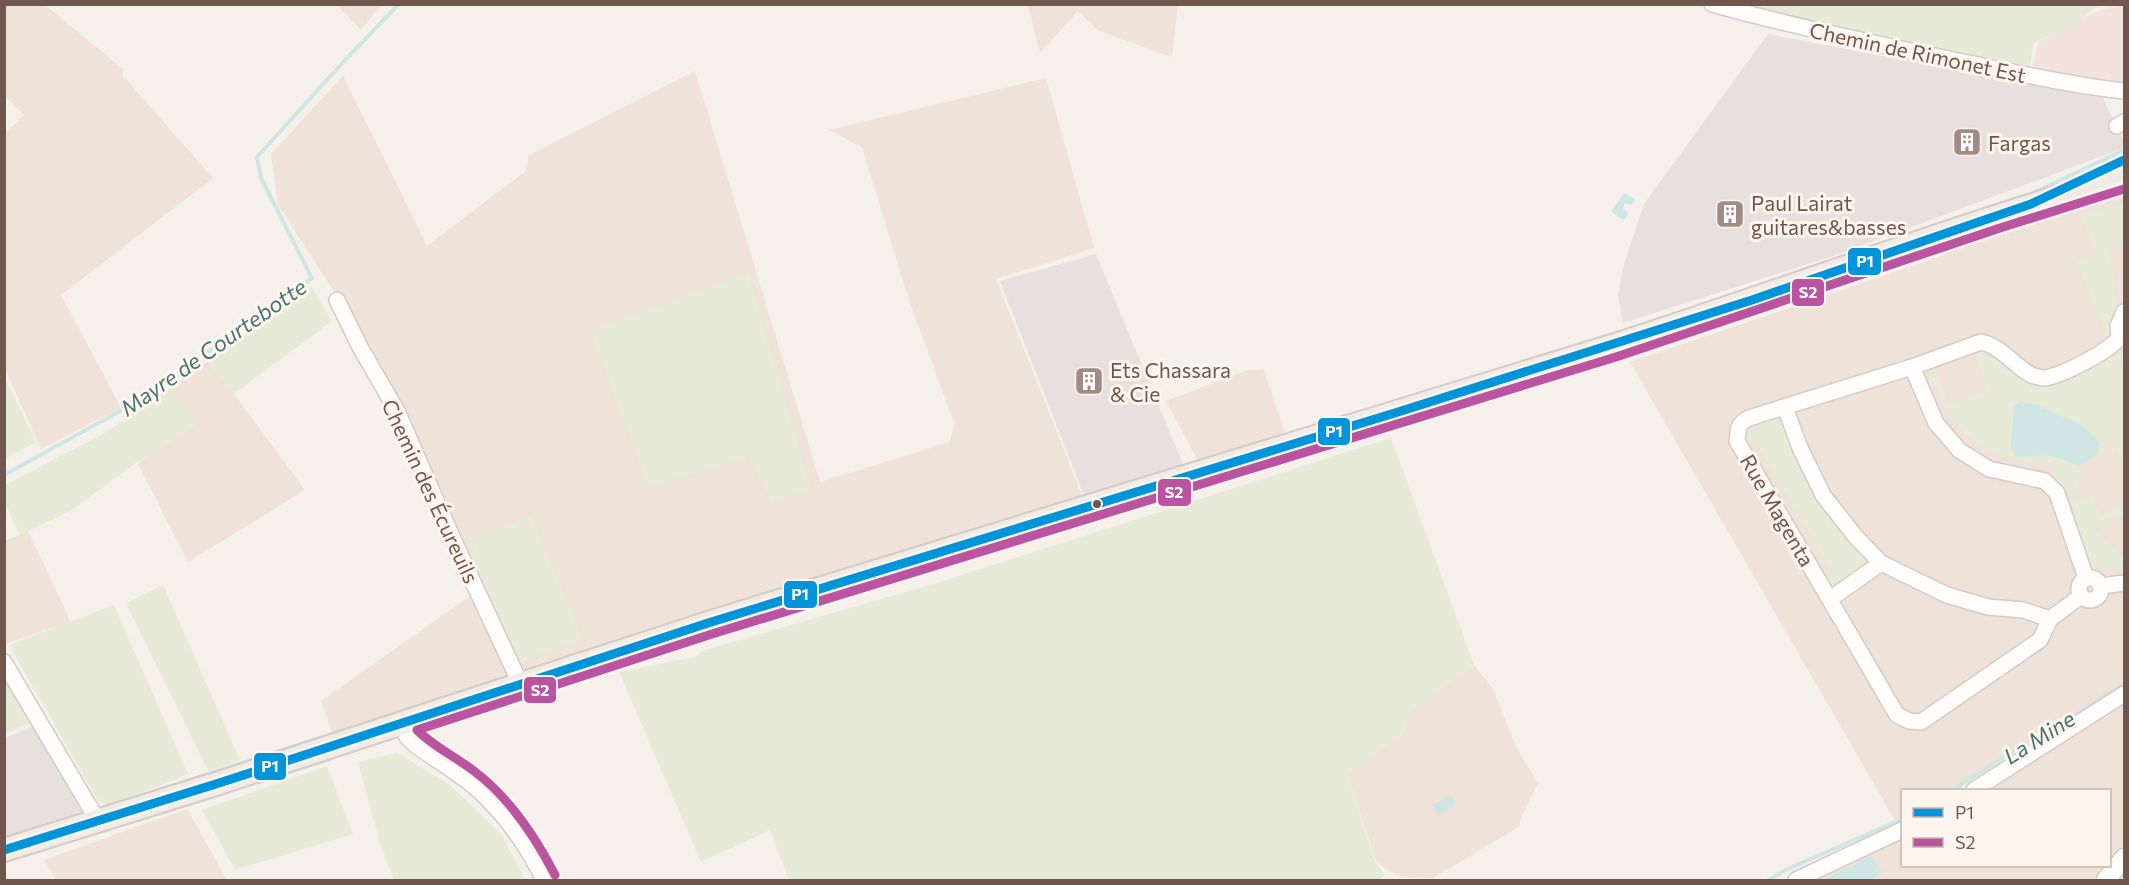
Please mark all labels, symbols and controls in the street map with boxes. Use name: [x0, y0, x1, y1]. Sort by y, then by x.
street label: Chemin de Rimonet Est: [1807, 17, 2029, 87]
building icon: Fargas: [1951, 126, 1983, 158]
place label: Fargas: [1988, 130, 2051, 155]
place label: Paul Lairat guitares&basses: [1751, 190, 1906, 239]
building icon: Paul Lairat guitares&basses: [1714, 198, 1746, 230]
line badge: P1: [1847, 247, 1882, 276]
text: P1: [1856, 251, 1874, 270]
water label: Mayre de Courtebotte: [115, 272, 312, 421]
line badge: S2: [1791, 278, 1825, 307]
text: S2: [1799, 282, 1817, 301]
place label: Ets Chassara & Cie: [1110, 357, 1231, 406]
building icon: Ets Chassara & Cie: [1073, 365, 1105, 397]
street label: Chemin des Écureuils: [377, 395, 485, 587]
line badge: P1: [1317, 417, 1351, 446]
text: P1: [1325, 421, 1343, 440]
street label: Rue Magenta: [1736, 449, 1820, 571]
line badge: S2: [1157, 478, 1192, 507]
text: S2: [1165, 482, 1183, 501]
unlabelled marker: [1091, 498, 1103, 510]
line badge: P1: [783, 580, 818, 609]
text: P1: [791, 584, 809, 603]
line badge: S2: [523, 676, 557, 704]
text: S2: [531, 680, 549, 699]
water label: La Mine: [1998, 704, 2080, 769]
line badge: P1: [253, 752, 287, 781]
text: P1: [261, 756, 279, 775]
legend: [1901, 789, 2111, 867]
text: P1: [1955, 801, 1974, 823]
text: S2: [1955, 831, 1976, 853]

